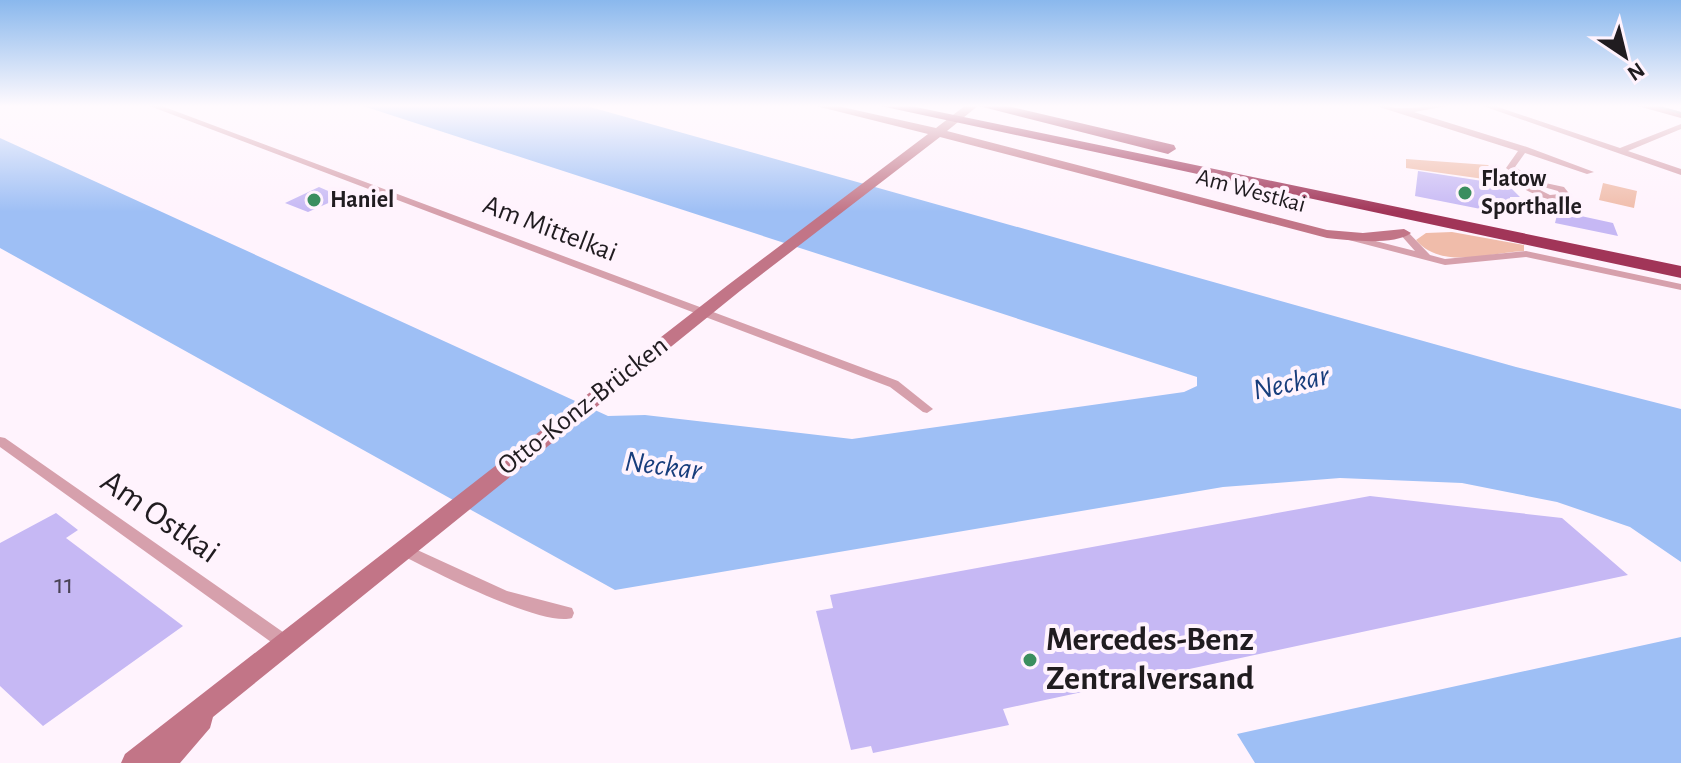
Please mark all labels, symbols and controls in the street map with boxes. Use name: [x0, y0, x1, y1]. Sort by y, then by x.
north arrow: [1585, 16, 1665, 96]
text: N: [1623, 58, 1648, 85]
street label: Am Westkai: [1194, 165, 1308, 217]
place label: Flatow Sporthalle: [1481, 167, 1582, 219]
marker: Flatow Sporthalle: [1456, 184, 1474, 202]
place label: Haniel: [330, 188, 394, 212]
marker: Haniel: [305, 191, 323, 209]
street label: Am Mittelkai: [479, 191, 621, 267]
street label: Otto-Konz-Brücken: [493, 331, 673, 481]
water label: Neckar: [1250, 360, 1333, 406]
water label: Neckar: [623, 446, 704, 486]
street label: Am Ostkai: [95, 464, 225, 570]
house number: 11: [54, 571, 74, 599]
place label: Mercedes-Benz Zentralversand: [1046, 623, 1254, 696]
marker: Mercedes-Benz Zentralversand: [1021, 651, 1039, 669]

